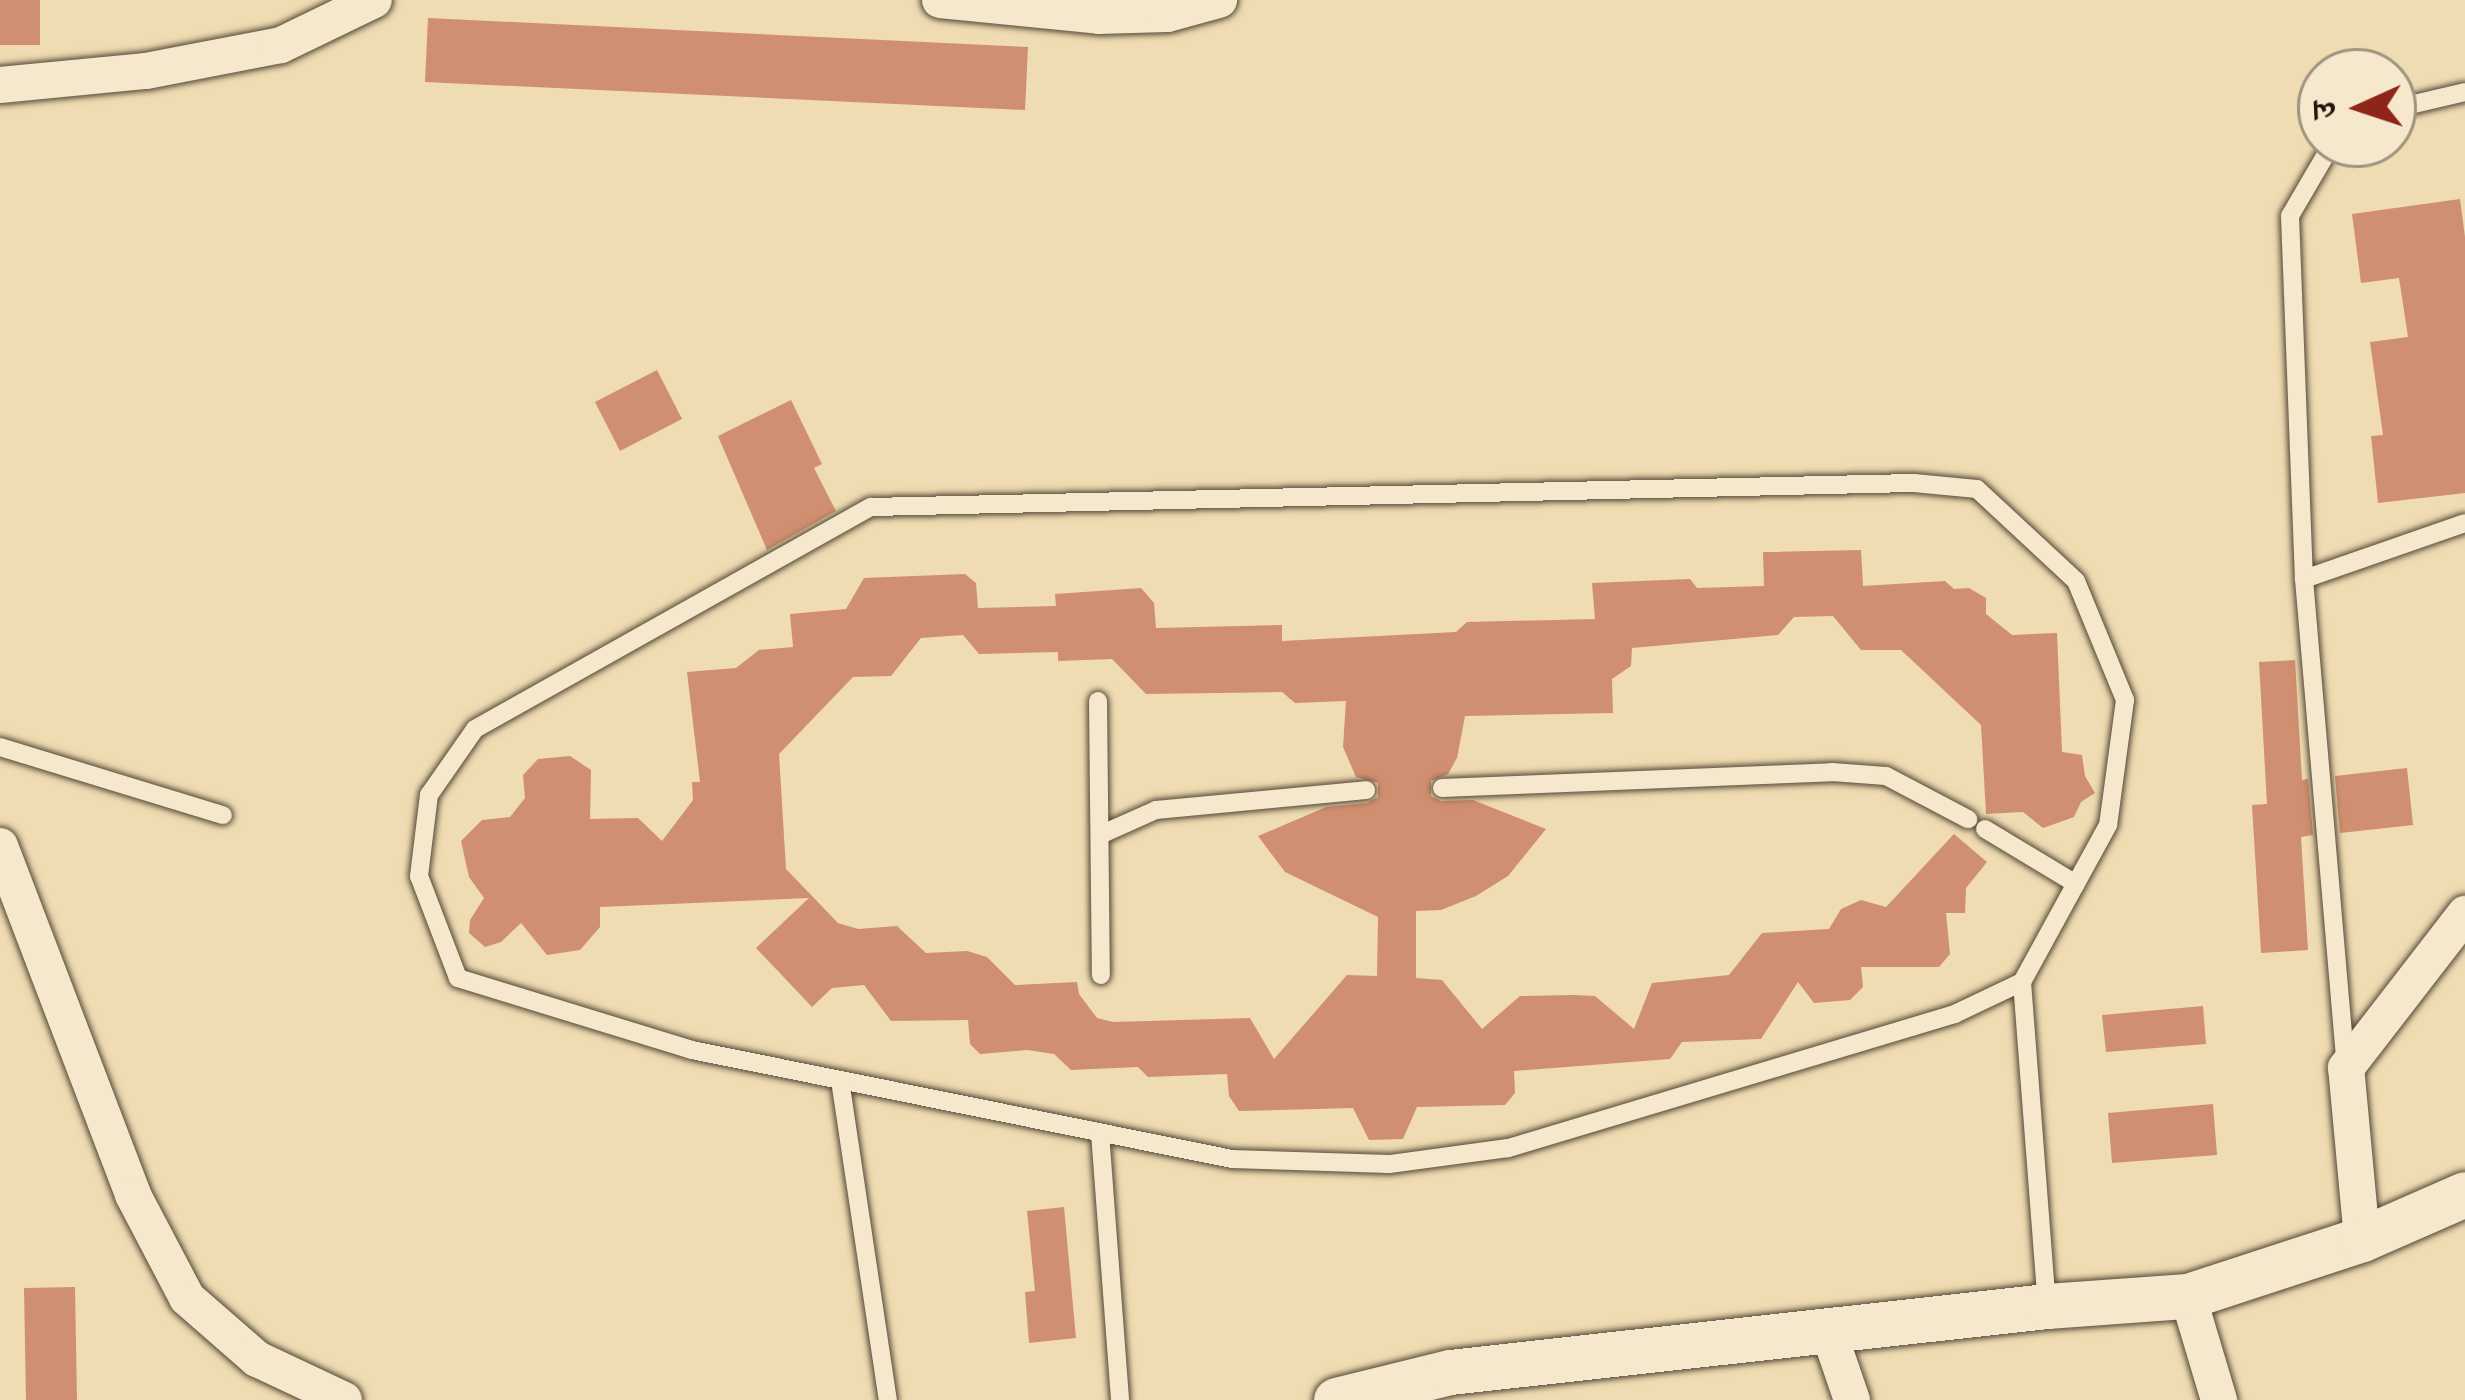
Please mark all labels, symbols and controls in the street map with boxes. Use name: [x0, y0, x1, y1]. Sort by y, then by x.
north arrow: [2297, 48, 2417, 168]
text: उ: [2304, 100, 2344, 119]

